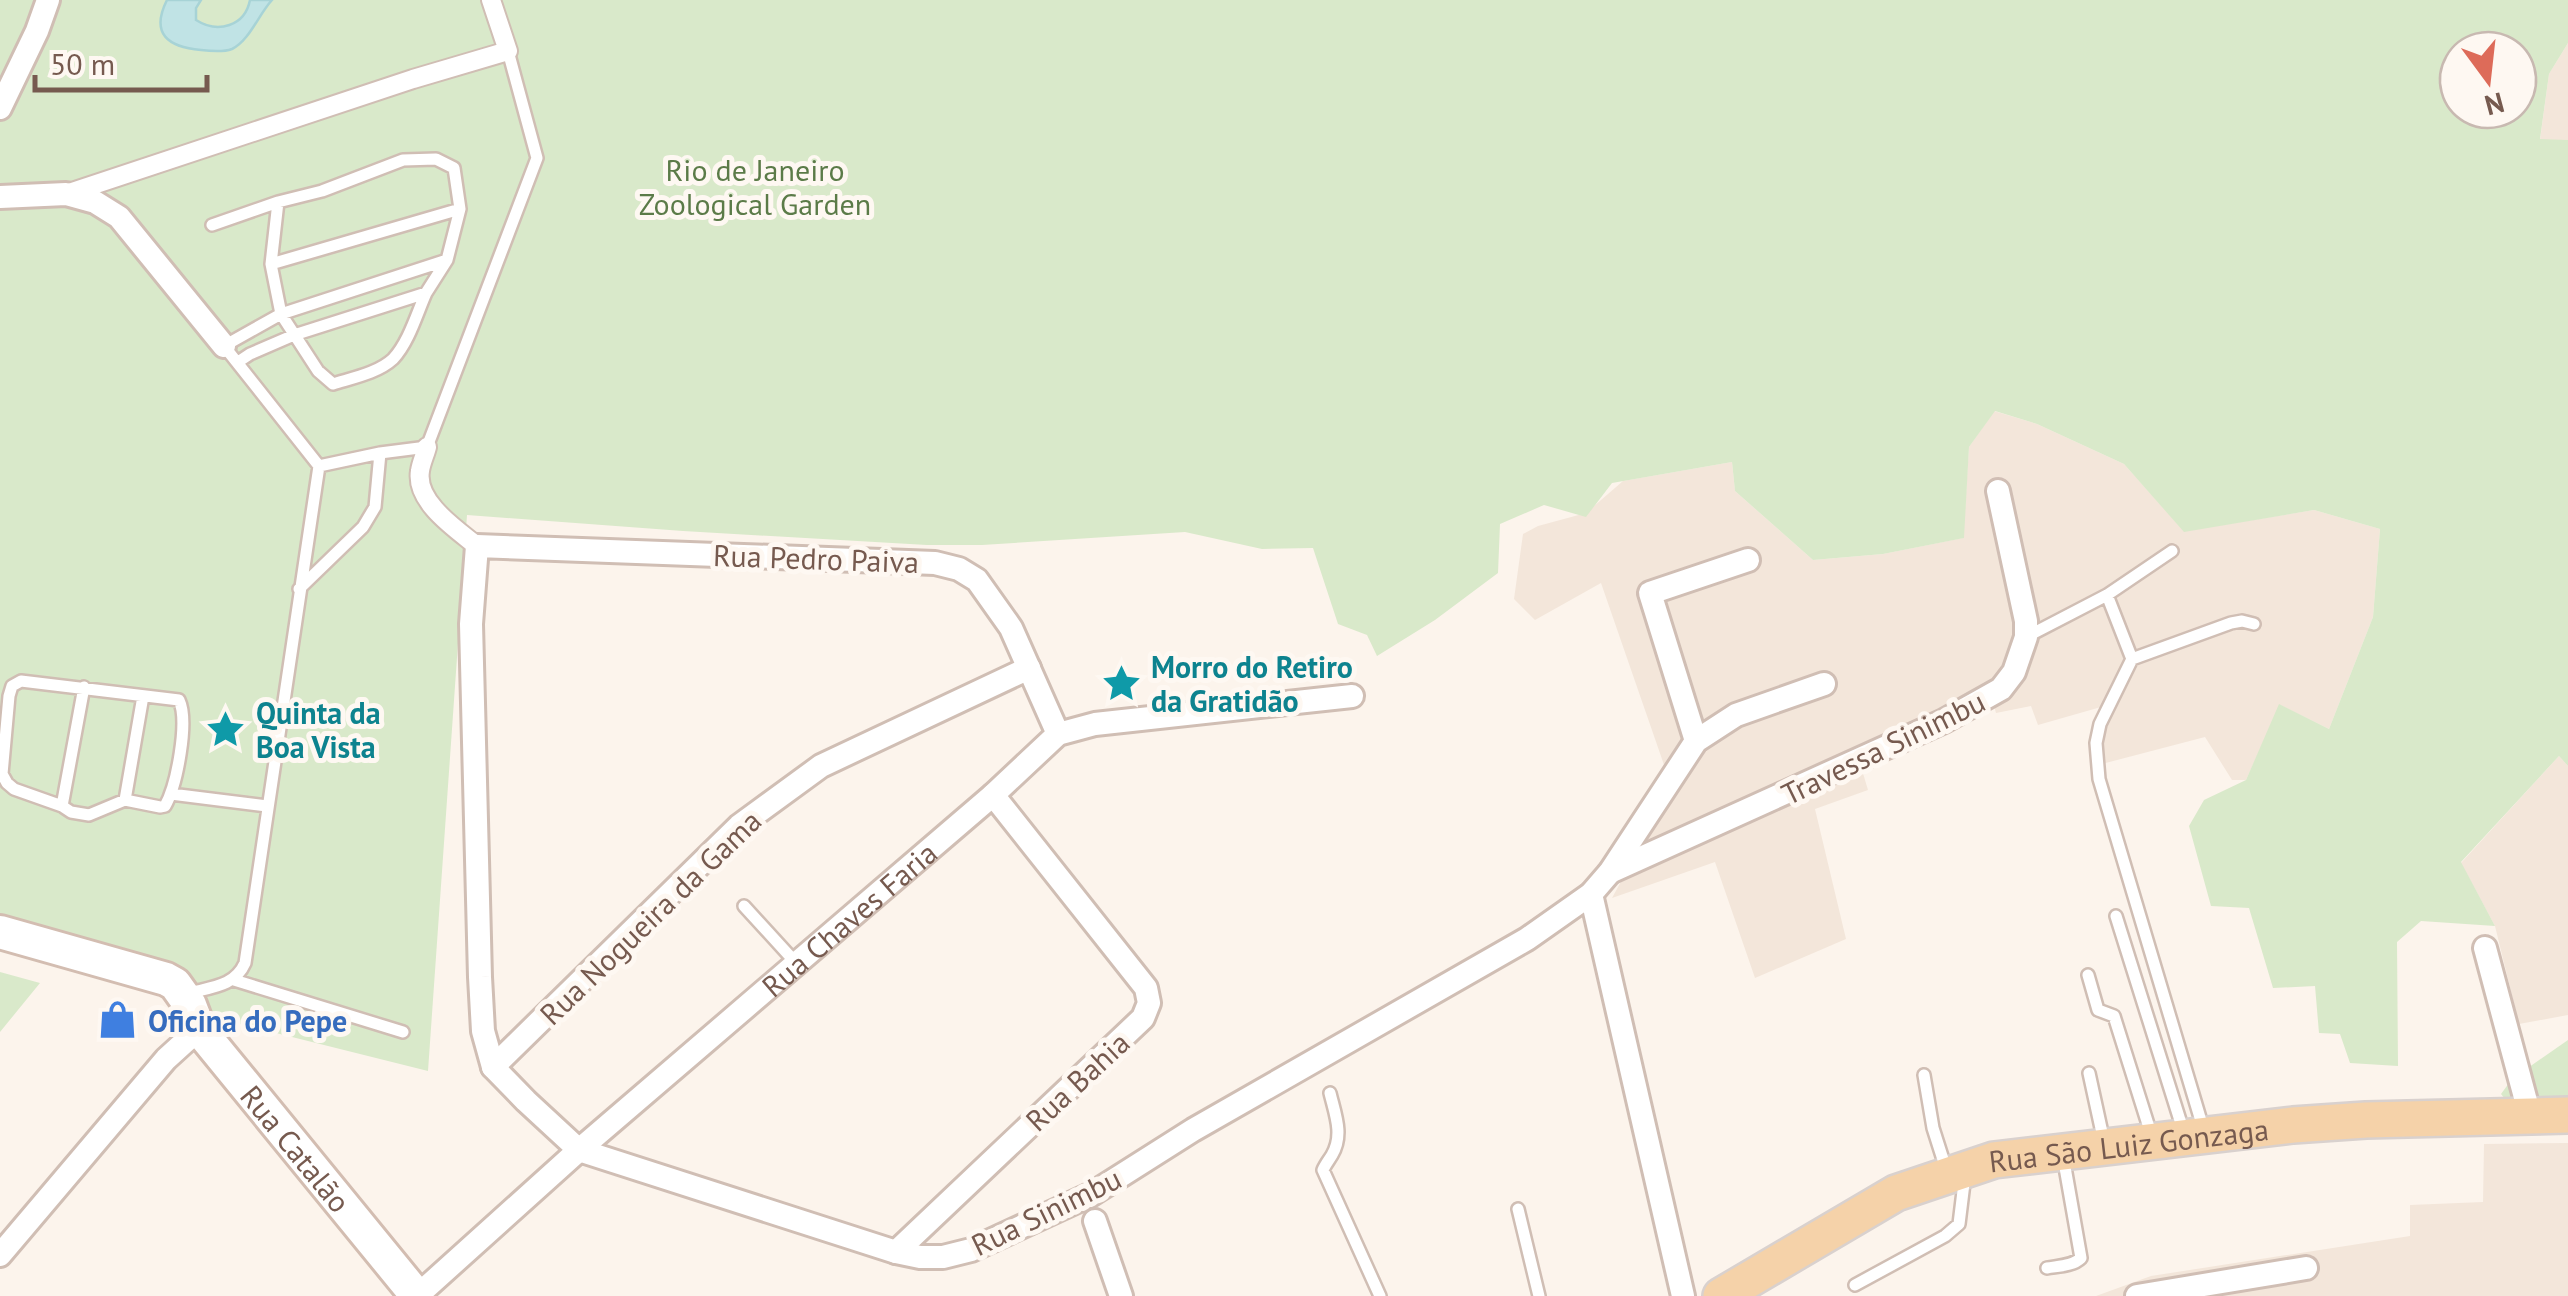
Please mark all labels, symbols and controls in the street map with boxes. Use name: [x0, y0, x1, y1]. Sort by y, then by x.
scale bar: [35, 30, 208, 92]
north arrow: [2438, 30, 2538, 130]
text: 50 m: [50, 44, 115, 83]
text: N: [2481, 84, 2508, 125]
park label: Rio de Janeiro Zoological Garden: [639, 150, 871, 223]
street label: Rua Pedro Paiva: [712, 535, 920, 581]
place label: Morro do Retiro da Gratidão: [1151, 647, 1353, 720]
place icon: Morro do Retiro da Gratidão: [1100, 662, 1142, 704]
street label: Travessa Sinimbu: [1775, 681, 1991, 813]
place label: Quinta da Boa Vista: [256, 693, 381, 766]
place icon: Quinta da Boa Vista: [205, 708, 247, 750]
street label: Rua Nogueira da Gama: [531, 801, 769, 1033]
street label: Rua Chaves Faria: [753, 833, 944, 1005]
shop icon: Oficina do Pepe: [97, 999, 139, 1041]
place label: Oficina do Pepe: [148, 1001, 347, 1040]
street label: Rua Bahia: [1017, 1023, 1137, 1139]
street label: Rua Catalão: [233, 1077, 360, 1220]
street label: Rua São Luiz Gonzaga: [1987, 1109, 2271, 1180]
street label: Rua Sinimbu: [965, 1158, 1127, 1264]

